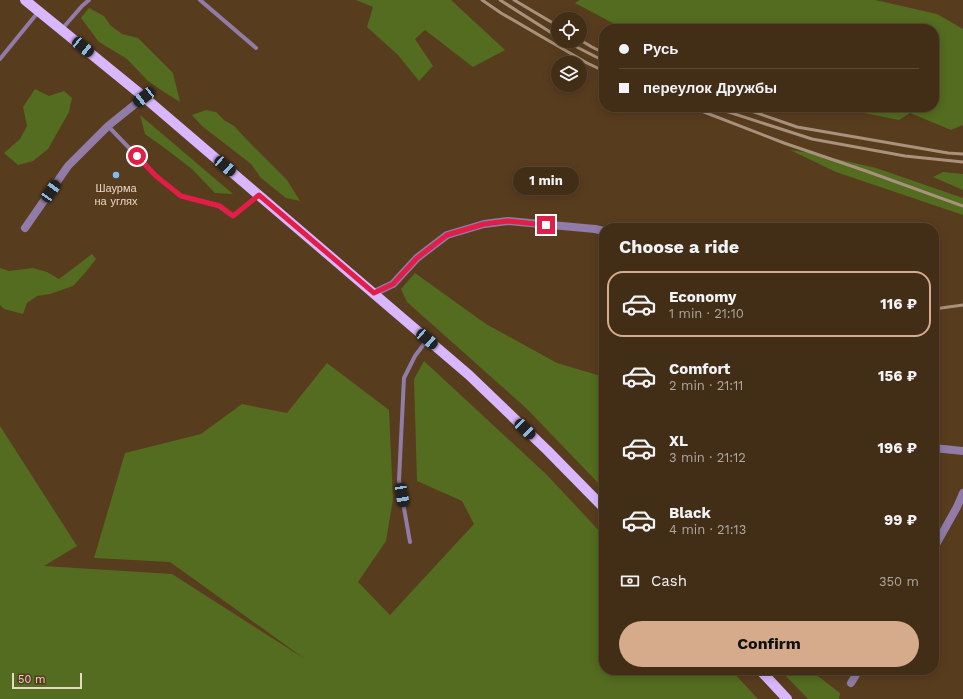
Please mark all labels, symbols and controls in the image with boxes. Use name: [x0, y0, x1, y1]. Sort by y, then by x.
map controls: [551, 12, 587, 92]
button: locate: [551, 12, 587, 48]
car: [70, 35, 96, 59]
text: Русь: [643, 40, 679, 58]
button: layers: [551, 56, 587, 92]
text: переулок Дружбы: [643, 79, 777, 97]
car: [131, 85, 157, 109]
route start: [128, 147, 146, 165]
car: [212, 154, 238, 178]
callout: 1 min: [513, 167, 579, 195]
marker: Шаурма на углях: [111, 170, 121, 180]
text: 1 min: [529, 173, 563, 188]
car: [39, 178, 63, 204]
place label: Шаурма на углях: [94, 182, 138, 208]
route end: [537, 216, 555, 234]
text: Choose a ride: [619, 236, 739, 257]
icon: car: [621, 286, 657, 322]
text: Economy: [669, 288, 736, 306]
text: 116 ₽: [880, 295, 917, 313]
text: 1 min · 21:10: [669, 306, 744, 321]
car: [414, 327, 440, 351]
icon: car: [621, 358, 657, 394]
text: Comfort: [669, 360, 730, 378]
text: 156 ₽: [878, 367, 917, 385]
text: 2 min · 21:11: [669, 378, 743, 393]
car: [512, 416, 538, 442]
icon: car: [621, 430, 657, 466]
text: XL: [669, 432, 688, 450]
text: 196 ₽: [877, 439, 917, 457]
text: 3 min · 21:12: [669, 450, 746, 465]
car: [394, 482, 410, 508]
icon: car: [621, 502, 657, 538]
text: Black: [669, 504, 711, 522]
text: 99 ₽: [884, 511, 917, 529]
text: 4 min · 21:13: [669, 522, 746, 537]
icon: cash: [619, 570, 641, 592]
text: Cash: [651, 572, 687, 590]
text: 350 m: [879, 574, 919, 589]
button: Confirm: [619, 621, 919, 667]
scale bar: [12, 671, 82, 690]
text: 50 m: [18, 673, 45, 686]

